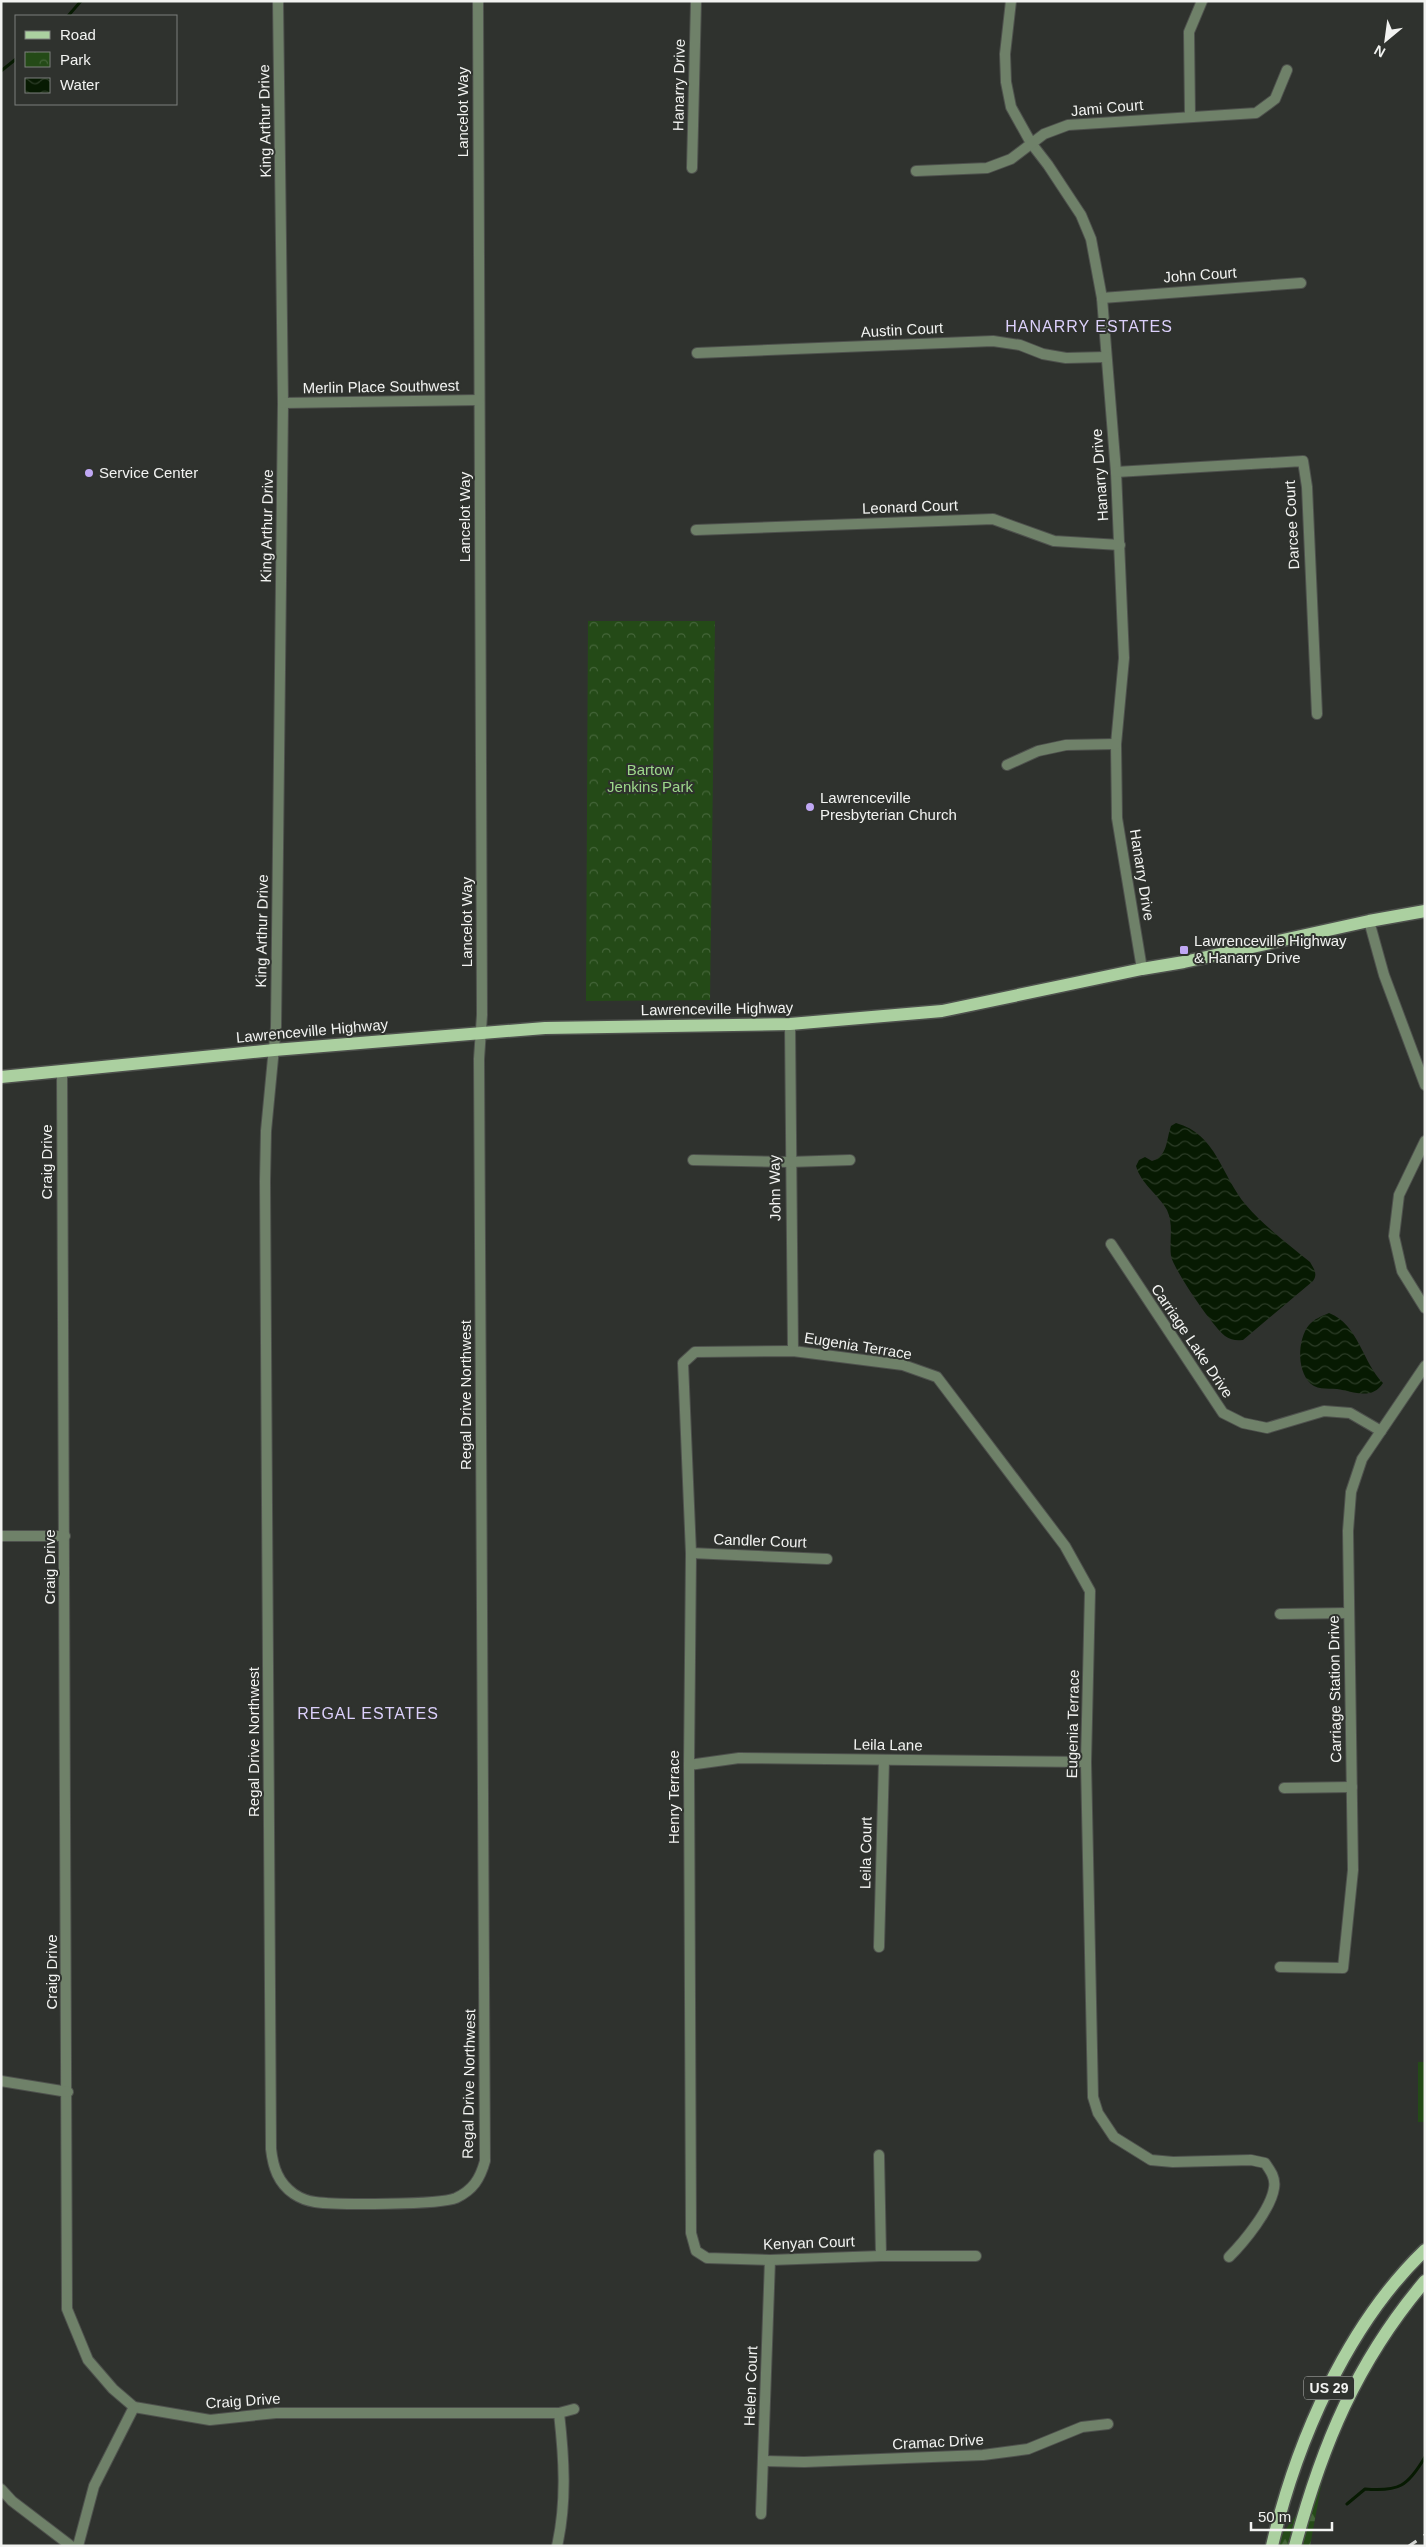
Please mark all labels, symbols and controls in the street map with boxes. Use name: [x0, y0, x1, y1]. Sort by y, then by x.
legend: [15, 15, 178, 105]
north arrow: [1361, 15, 1411, 65]
text: Road: [60, 26, 96, 43]
street label: Hanarry Drive: [669, 39, 688, 131]
text: N: [1371, 42, 1388, 61]
text: Park: [60, 51, 91, 68]
street label: King Arthur Drive: [255, 64, 274, 178]
street label: Lancelot Way: [454, 66, 471, 157]
text: Water: [60, 76, 99, 93]
street label: Jami Court: [1070, 96, 1145, 119]
street label: John Court: [1163, 263, 1238, 286]
district label: HANARRY ESTATES: [1005, 318, 1173, 335]
street label: Austin Court: [860, 319, 944, 340]
street label: Merlin Place Southwest: [302, 377, 460, 396]
street label: Hanarry Drive: [1088, 428, 1111, 522]
place label: Service Center: [99, 464, 198, 481]
marker: Service Center: [83, 467, 95, 479]
street label: King Arthur Drive: [257, 469, 276, 583]
street label: Lancelot Way: [456, 471, 473, 562]
street label: Darcee Court: [1281, 479, 1302, 570]
street label: Leonard Court: [862, 496, 959, 517]
park label: Bartow Jenkins Park: [607, 761, 693, 795]
place label: Lawrenceville Presbyterian Church: [820, 789, 957, 823]
marker: Lawrenceville Presbyterian Church: [804, 801, 816, 813]
street label: Hanarry Drive: [1127, 828, 1158, 922]
street label: King Arthur Drive: [252, 874, 271, 988]
street label: Lancelot Way: [458, 876, 475, 967]
place label: Lawrenceville Highway & Hanarry Drive: [1194, 932, 1347, 966]
marker: Lawrenceville Highway & Hanarry Drive: [1178, 944, 1190, 956]
street label: Lawrenceville Highway: [641, 999, 794, 1018]
street label: Lawrenceville Highway: [235, 1015, 389, 1046]
street label: Craig Drive: [38, 1124, 55, 1200]
street label: John Way: [765, 1154, 784, 1221]
street label: Carriage Lake Drive: [1148, 1281, 1237, 1401]
street label: Regal Drive Northwest: [457, 1319, 474, 1470]
street label: Eugenia Terrace: [803, 1329, 913, 1362]
street label: Craig Drive: [41, 1529, 58, 1605]
street label: Candler Court: [713, 1530, 808, 1551]
street label: Carriage Station Drive: [1325, 1615, 1344, 1763]
street label: Regal Drive Northwest: [245, 1666, 262, 1817]
street label: Eugenia Terrace: [1063, 1669, 1082, 1779]
district label: REGAL ESTATES: [297, 1705, 439, 1722]
street label: Leila Lane: [853, 1735, 923, 1754]
street label: Henry Terrace: [665, 1750, 682, 1844]
street label: Leila Court: [856, 1816, 875, 1889]
street label: Craig Drive: [43, 1934, 60, 2010]
street label: Regal Drive Northwest: [459, 2008, 478, 2159]
street label: Kenyan Court: [763, 2232, 856, 2253]
street label: Helen Court: [741, 2345, 760, 2426]
road number: US 29: [1304, 2376, 1354, 2400]
street label: Craig Drive: [205, 2389, 281, 2412]
street label: Cramac Drive: [892, 2431, 984, 2452]
scale bar: [1251, 2500, 1332, 2532]
text: 50 m: [1258, 2508, 1291, 2525]

